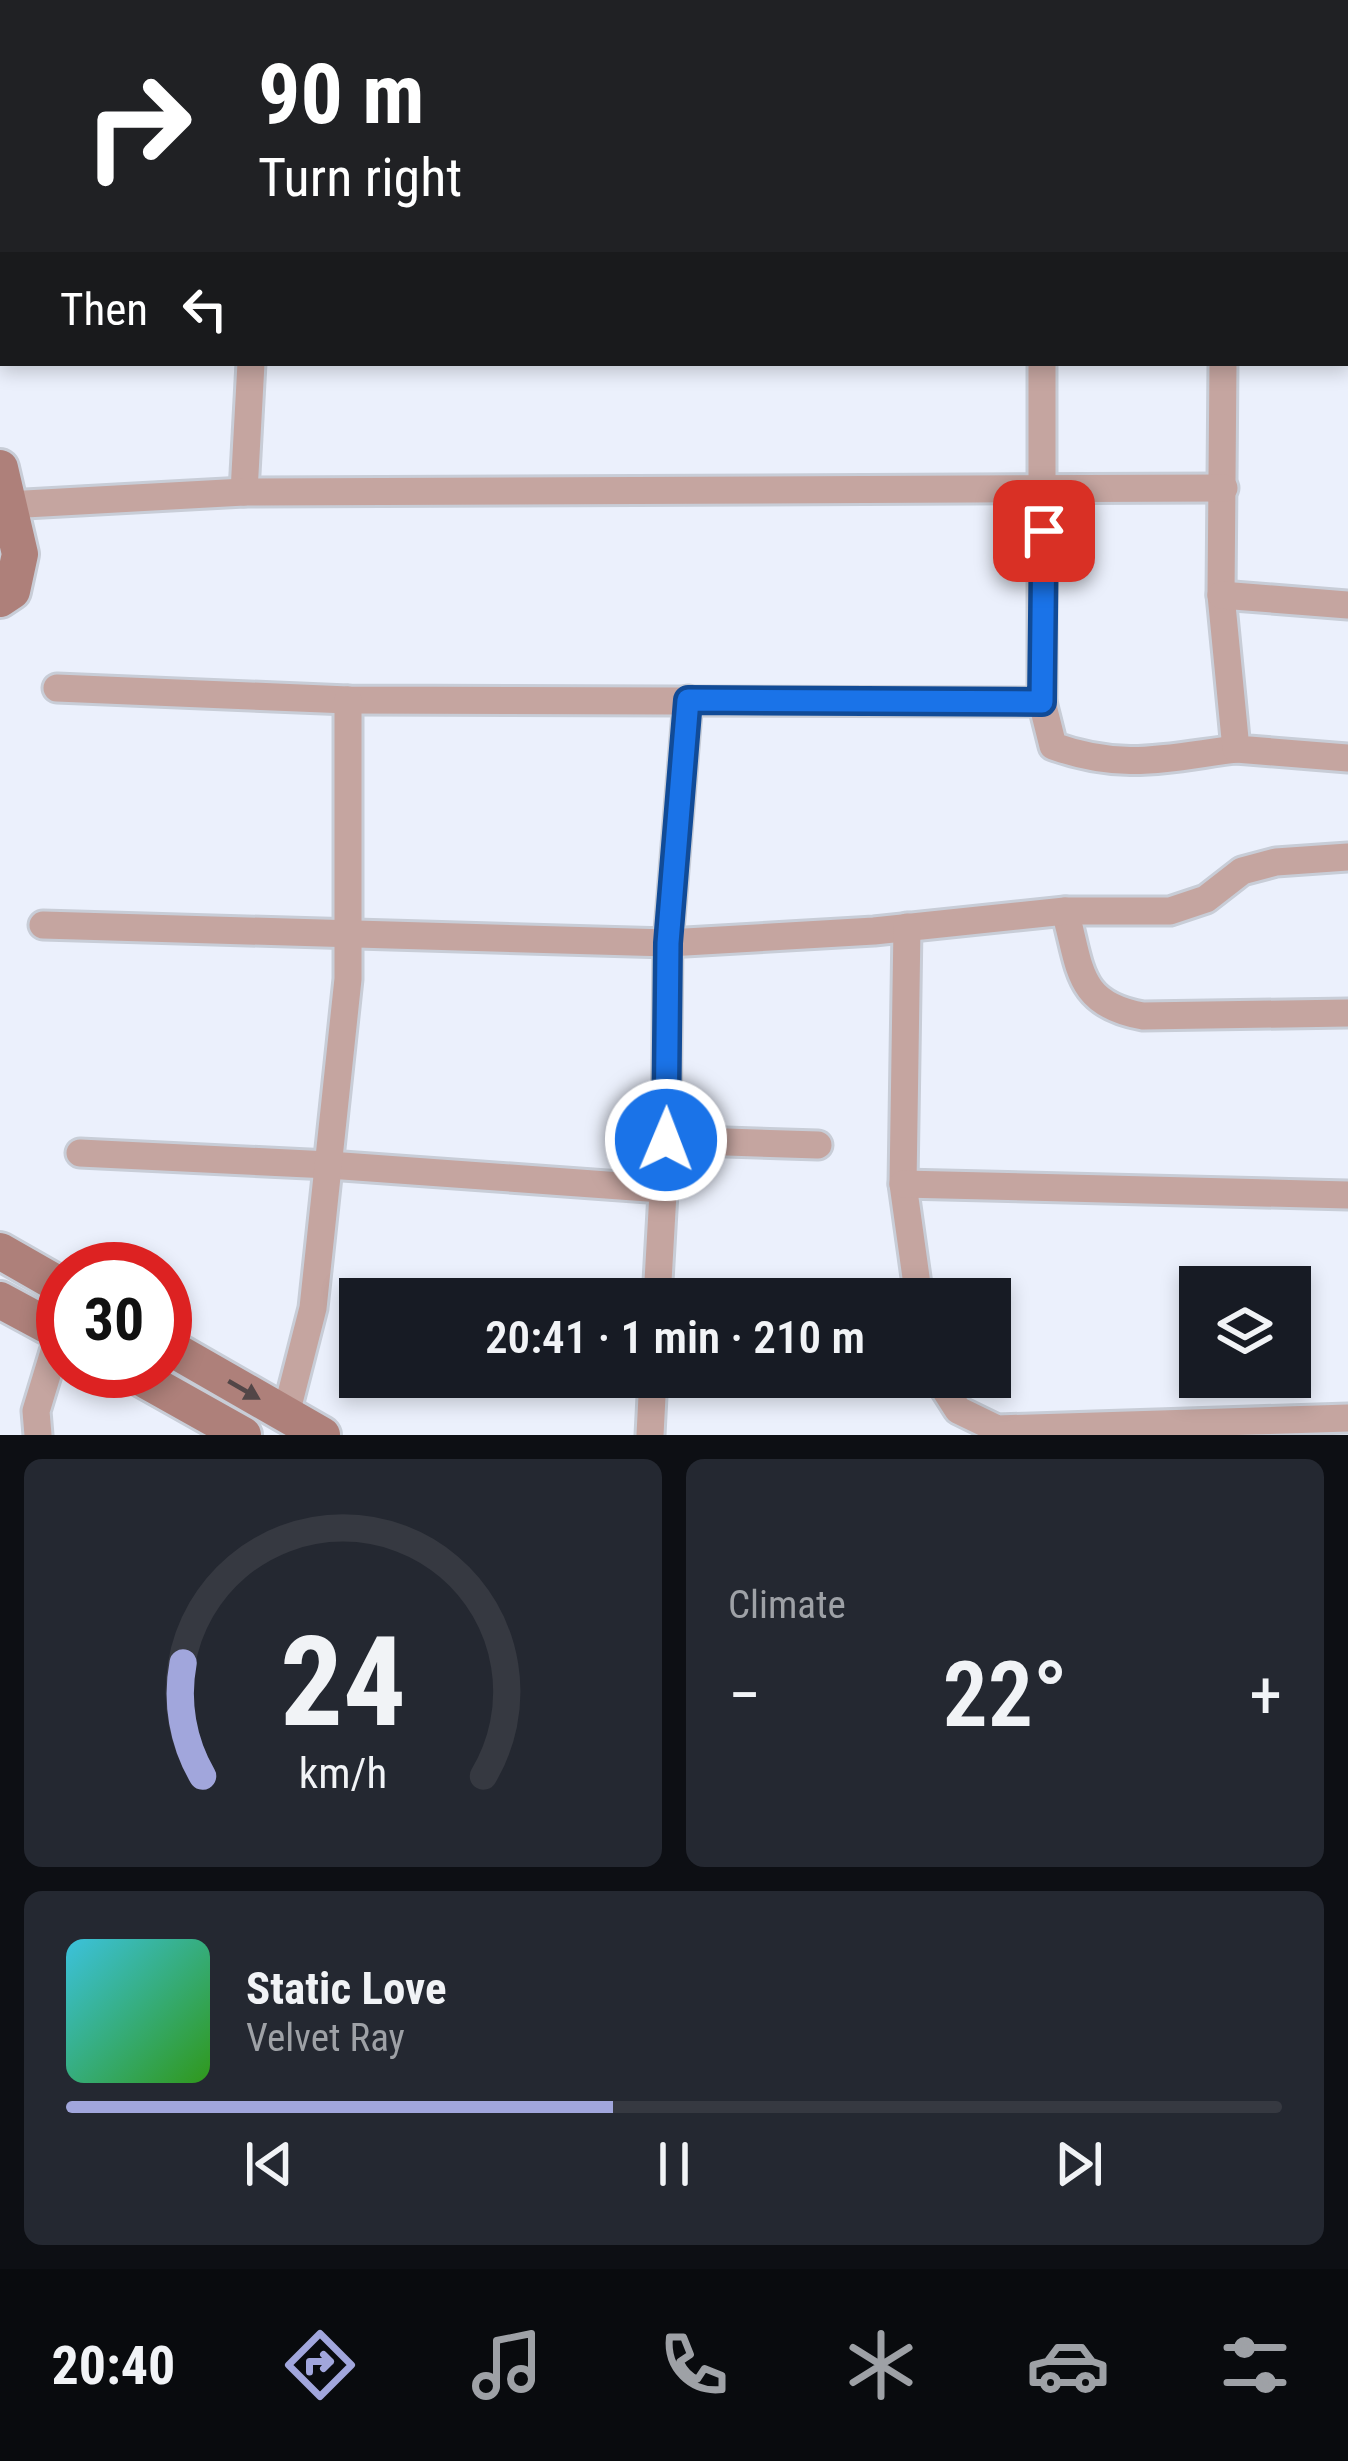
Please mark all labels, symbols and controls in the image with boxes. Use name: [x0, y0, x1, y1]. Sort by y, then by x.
text: 90 m: [258, 45, 425, 144]
icon: right: [60, 48, 216, 204]
text: Turn right: [258, 146, 462, 209]
icon: left: [172, 276, 238, 342]
text: Then: [60, 283, 148, 336]
pin: [993, 480, 1095, 582]
icon: arrive: [1011, 498, 1077, 564]
position arrow: [603, 1077, 729, 1203]
speed limit sign: 30: [36, 1242, 192, 1398]
map controls: [1179, 1266, 1311, 1398]
button: layers: [1179, 1266, 1311, 1398]
text: 20:41 · 1 min · 210 m: [485, 1311, 865, 1364]
one-way arrow: [227, 1378, 260, 1399]
text: Climate: [728, 1582, 846, 1628]
text: 24: [280, 1609, 406, 1755]
text: 22°: [942, 1643, 1068, 1748]
text: −: [728, 1657, 761, 1734]
text: +: [1249, 1657, 1282, 1734]
text: km/h: [299, 1748, 387, 1798]
text: Static Love: [246, 1962, 447, 2015]
text: Velvet Ray: [246, 2015, 405, 2061]
icon: previous: [236, 2131, 302, 2197]
icon: pause: [641, 2131, 707, 2197]
icon: next: [1046, 2131, 1112, 2197]
icon: directions: [278, 2323, 362, 2407]
icon: music: [465, 2323, 549, 2407]
icon: phone: [652, 2323, 736, 2407]
icon: climate: [839, 2323, 923, 2407]
icon: car: [1026, 2323, 1110, 2407]
icon: filters: [1213, 2323, 1297, 2407]
text: 20:40: [51, 2334, 175, 2397]

